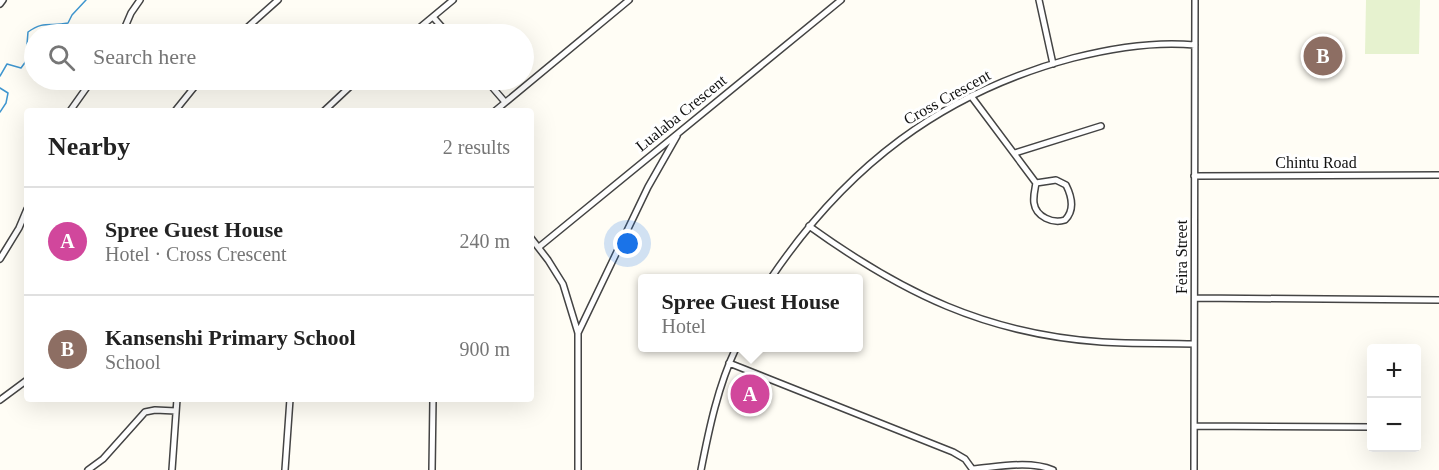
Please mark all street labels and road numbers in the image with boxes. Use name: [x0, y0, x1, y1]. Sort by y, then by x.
street label: Cross Crescent: [901, 66, 994, 128]
street label: Lualaba Crescent: [632, 71, 730, 155]
street label: Chintu Road: [1275, 154, 1357, 171]
street label: Feira Street: [1173, 219, 1190, 294]

